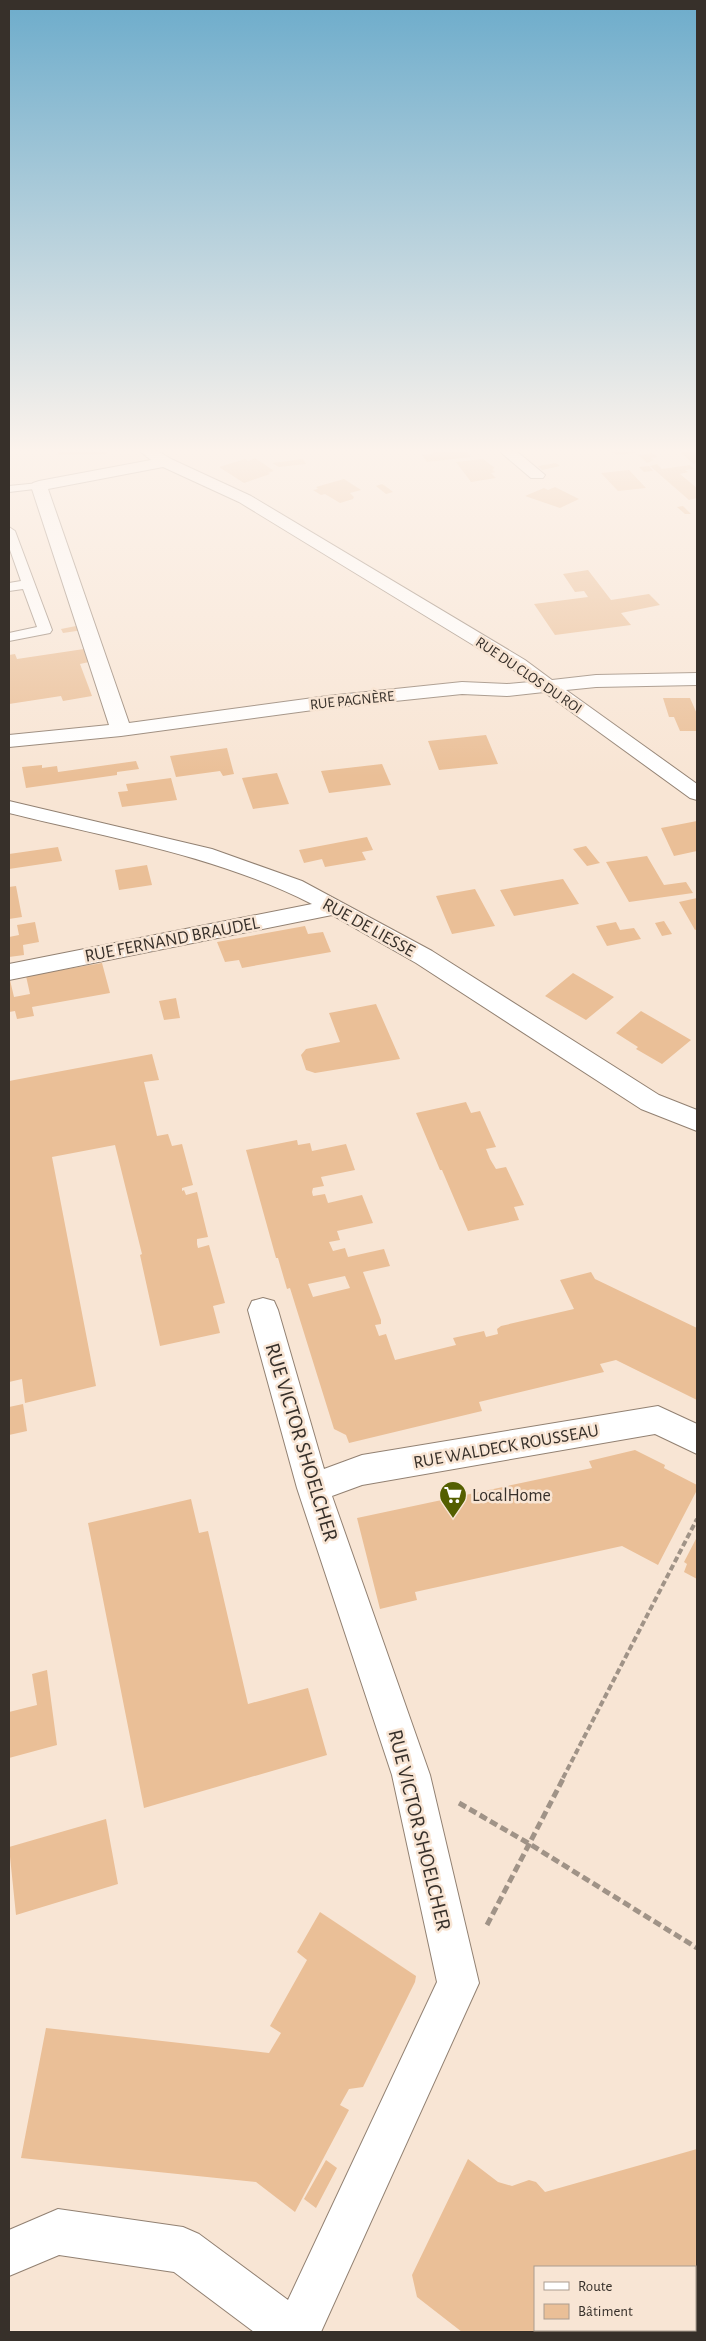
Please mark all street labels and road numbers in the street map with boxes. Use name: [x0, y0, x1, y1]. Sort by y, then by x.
street label: RUE DU CLOS DU ROI: [473, 634, 585, 716]
street label: RUE PAGNÈRE: [309, 687, 395, 712]
street label: RUE DE LIESSE: [319, 895, 418, 961]
street label: RUE FERNAND BRAUDEL: [83, 914, 261, 966]
street label: RUE VICTOR SHOELCHER: [261, 1340, 342, 1544]
street label: RUE WALDECK ROUSSEAU: [412, 1422, 600, 1472]
street label: RUE VICTOR SHOELCHER: [384, 1727, 455, 1933]

